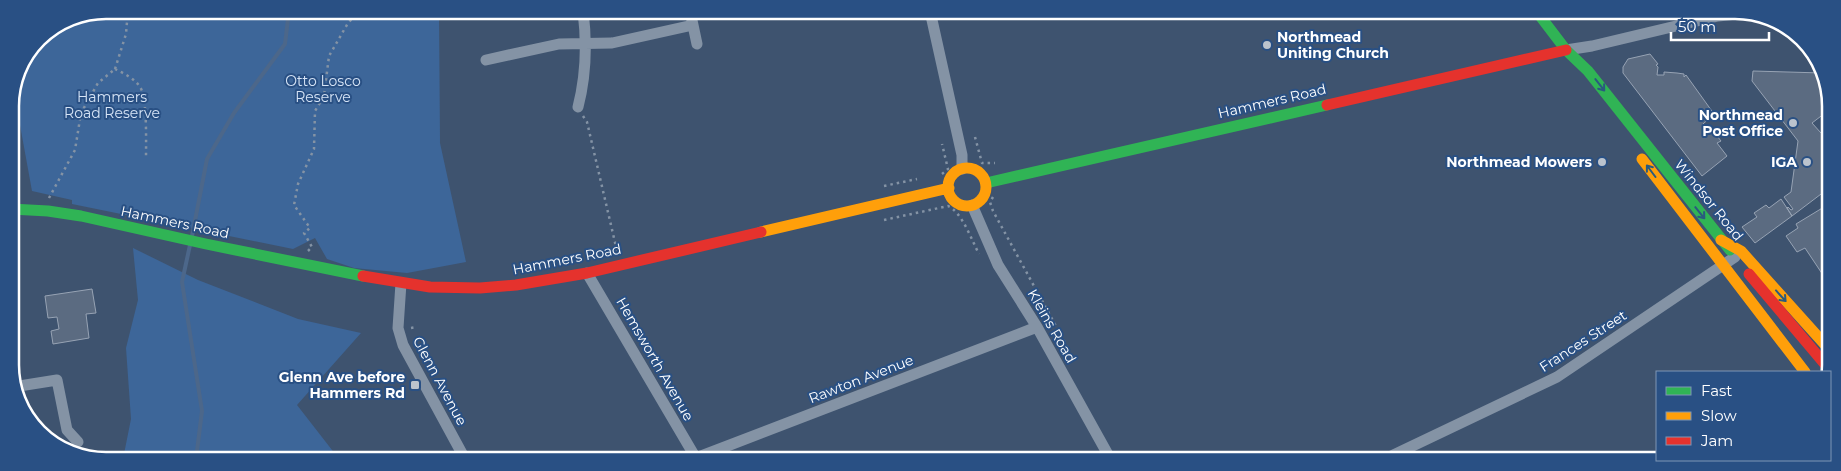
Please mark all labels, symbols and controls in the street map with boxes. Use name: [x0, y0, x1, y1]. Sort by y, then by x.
scale bar: [1671, 10, 1768, 42]
text: 50 m: [1678, 17, 1716, 36]
place label: Northmead Uniting Church: [1277, 28, 1389, 62]
marker: Northmead Uniting Church: [1261, 39, 1273, 51]
park label: Otto Losco Reserve: [285, 72, 361, 106]
one-way arrow: [1594, 78, 1605, 91]
street label: Hammers Road: [1216, 80, 1328, 122]
park label: Hammers Road Reserve: [64, 88, 160, 122]
place label: Northmead Post Office: [1699, 106, 1783, 140]
marker: Northmead Post Office: [1787, 117, 1799, 129]
place label: Northmead Mowers: [1446, 153, 1593, 171]
place label: IGA: [1771, 153, 1797, 171]
marker: Northmead Mowers: [1596, 156, 1608, 168]
street label: Windsor Road: [1671, 156, 1747, 244]
marker: IGA: [1801, 156, 1813, 168]
one-way arrow: [1646, 164, 1656, 178]
street label: Hammers Road: [119, 202, 231, 242]
one-way arrow: [1694, 207, 1705, 220]
street label: Hammers Road: [511, 240, 623, 278]
street label: Kleins Road: [1024, 286, 1080, 366]
one-way arrow: [1775, 290, 1787, 303]
street label: Hemsworth Avenue: [612, 294, 698, 424]
street label: Frances Street: [1536, 306, 1630, 376]
street label: Glenn Avenue: [409, 333, 471, 429]
street label: Rawton Avenue: [806, 351, 916, 407]
place label: Glenn Ave before Hammers Rd: [279, 368, 405, 402]
legend: [1656, 371, 1831, 461]
marker: Glenn Ave before Hammers Rd: [409, 379, 421, 391]
text: Fast: [1701, 381, 1732, 400]
text: Slow: [1701, 406, 1737, 425]
text: Jam: [1700, 431, 1733, 450]

